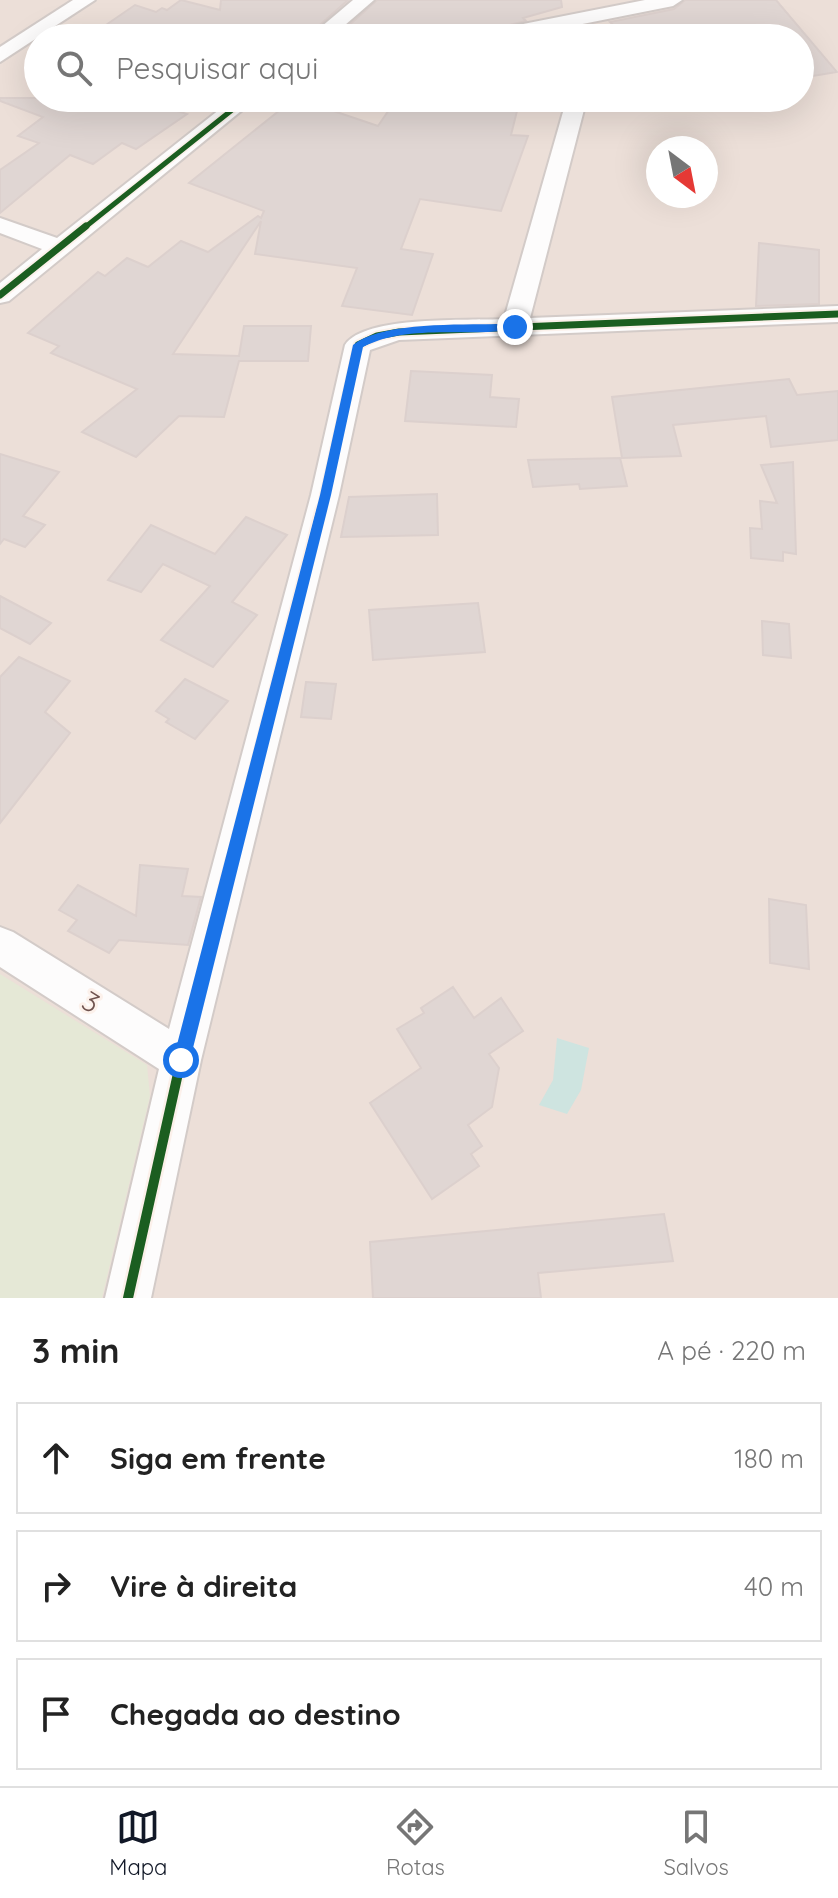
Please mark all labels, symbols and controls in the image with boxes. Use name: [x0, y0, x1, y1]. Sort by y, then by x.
search box: [24, 24, 814, 112]
icon: search: [52, 46, 96, 90]
text: Pesquisar aqui: [116, 49, 318, 87]
north arrow: [646, 136, 718, 208]
route end: [497, 309, 533, 345]
street label: 3: [76, 983, 107, 1020]
route start: [163, 1042, 199, 1078]
text: 3 min: [32, 1329, 119, 1372]
text: A pé · 220 m: [657, 1334, 806, 1367]
icon: ahead: [34, 1436, 78, 1480]
text: Siga em frente: [110, 1439, 326, 1477]
text: 180 m: [734, 1442, 804, 1475]
icon: right: [34, 1564, 78, 1608]
text: Vire à direita: [110, 1567, 297, 1605]
text: 40 m: [744, 1570, 804, 1603]
icon: arrive: [34, 1692, 78, 1736]
text: Chegada ao destino: [110, 1695, 401, 1733]
tab: Mapa: [109, 1805, 167, 1881]
tab: Rotas: [386, 1805, 445, 1881]
tab: Salvos: [663, 1805, 729, 1881]

